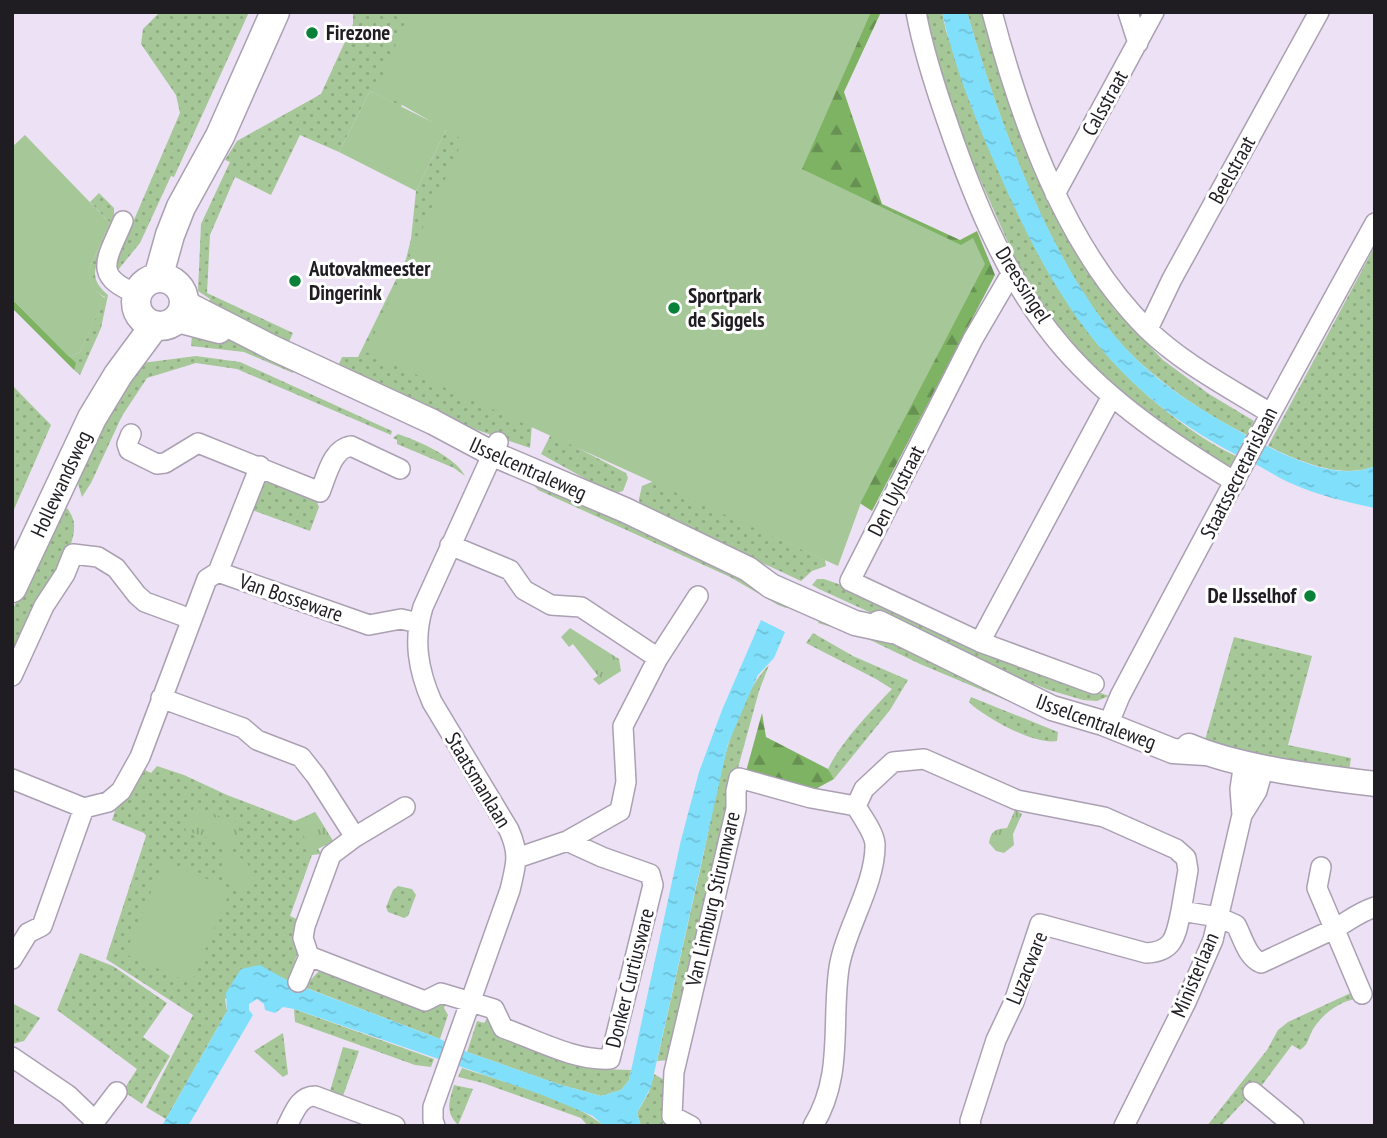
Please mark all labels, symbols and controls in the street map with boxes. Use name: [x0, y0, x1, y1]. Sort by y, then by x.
place label: Firezone: [326, 19, 390, 46]
marker: Firezone: [304, 25, 320, 41]
street label: Calsstraat: [1076, 65, 1134, 140]
street label: Beelstraat: [1202, 131, 1261, 208]
street label: Dreessingel: [990, 242, 1057, 328]
place label: Autovakmeester Dingerink: [308, 255, 431, 306]
marker: Autovakmeester Dingerink: [287, 273, 303, 289]
place label: Sportpark de Siggels: [688, 282, 765, 333]
marker: Sportpark de Siggels: [666, 300, 682, 316]
street label: Staatssecretarislaan: [1194, 402, 1283, 543]
street label: Hollewandsweg: [24, 426, 97, 541]
street label: IJsselcentraleweg: [465, 431, 591, 506]
street label: Den Uylstraat: [861, 441, 930, 541]
street label: Van Bosseware: [235, 567, 347, 628]
place label: De IJsselhof: [1207, 582, 1297, 609]
marker: De IJsselhof: [1302, 588, 1318, 604]
street label: IJsselcentraleweg: [1032, 687, 1160, 756]
street label: Staatsmanlaan: [439, 727, 517, 832]
street label: Van Limburg Stirumware: [679, 809, 746, 990]
street label: Donker Curtiusware: [599, 905, 660, 1050]
street label: Luzacware: [1000, 927, 1053, 1008]
street label: Ministerlaan: [1165, 928, 1225, 1021]

